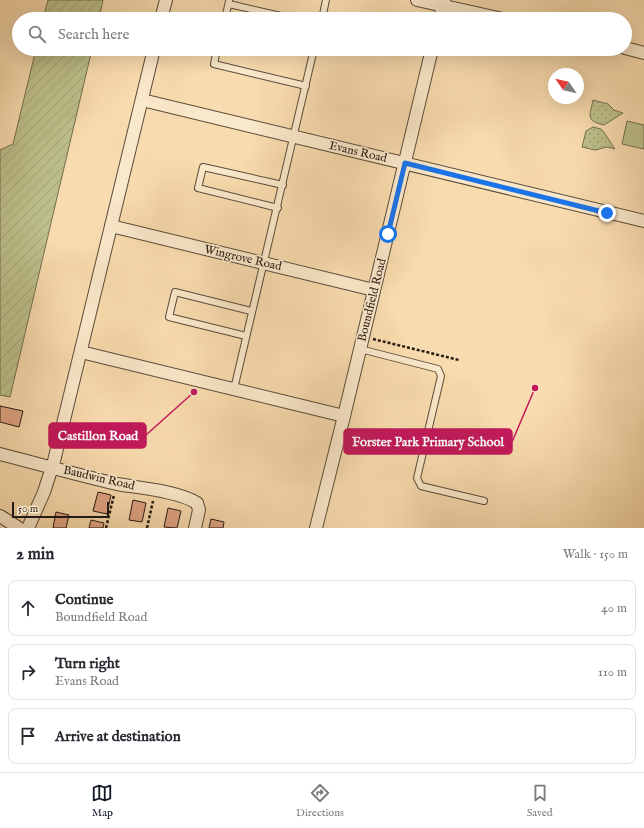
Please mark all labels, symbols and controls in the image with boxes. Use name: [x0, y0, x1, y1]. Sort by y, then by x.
search box: [12, 12, 632, 56]
icon: search: [26, 23, 48, 45]
text: Search here: [58, 25, 129, 44]
north arrow: [548, 68, 584, 104]
street label: Evans Road: [328, 138, 389, 166]
route end: [598, 204, 616, 222]
route start: [379, 225, 397, 243]
street label: Wingrove Road: [203, 242, 284, 274]
street label: Boundfield Road: [354, 256, 390, 343]
callout: Castillon Road: [49, 423, 146, 448]
text: Castillon Road: [58, 428, 139, 445]
callout: Forster Park Primary School: [344, 429, 512, 454]
text: Forster Park Primary School: [352, 434, 505, 451]
street label: Baudwin Road: [62, 462, 137, 494]
scale bar: [12, 500, 109, 519]
text: 50 m: [18, 502, 38, 516]
text: 2 min: [16, 544, 54, 565]
text: Walk · 150 m: [563, 546, 628, 563]
text: Continue: [55, 590, 113, 609]
icon: ahead: [17, 597, 39, 619]
text: 40 m: [601, 600, 627, 617]
text: Boundfield Road: [55, 609, 147, 626]
text: Turn right: [55, 654, 120, 673]
icon: right: [17, 661, 39, 683]
text: 110 m: [598, 664, 627, 681]
text: Evans Road: [55, 673, 119, 690]
icon: arrive: [17, 725, 39, 747]
text: Arrive at destination: [55, 727, 181, 746]
tab: Map: [91, 782, 113, 820]
tab: Directions: [296, 782, 344, 820]
tab: Saved: [527, 782, 553, 820]

